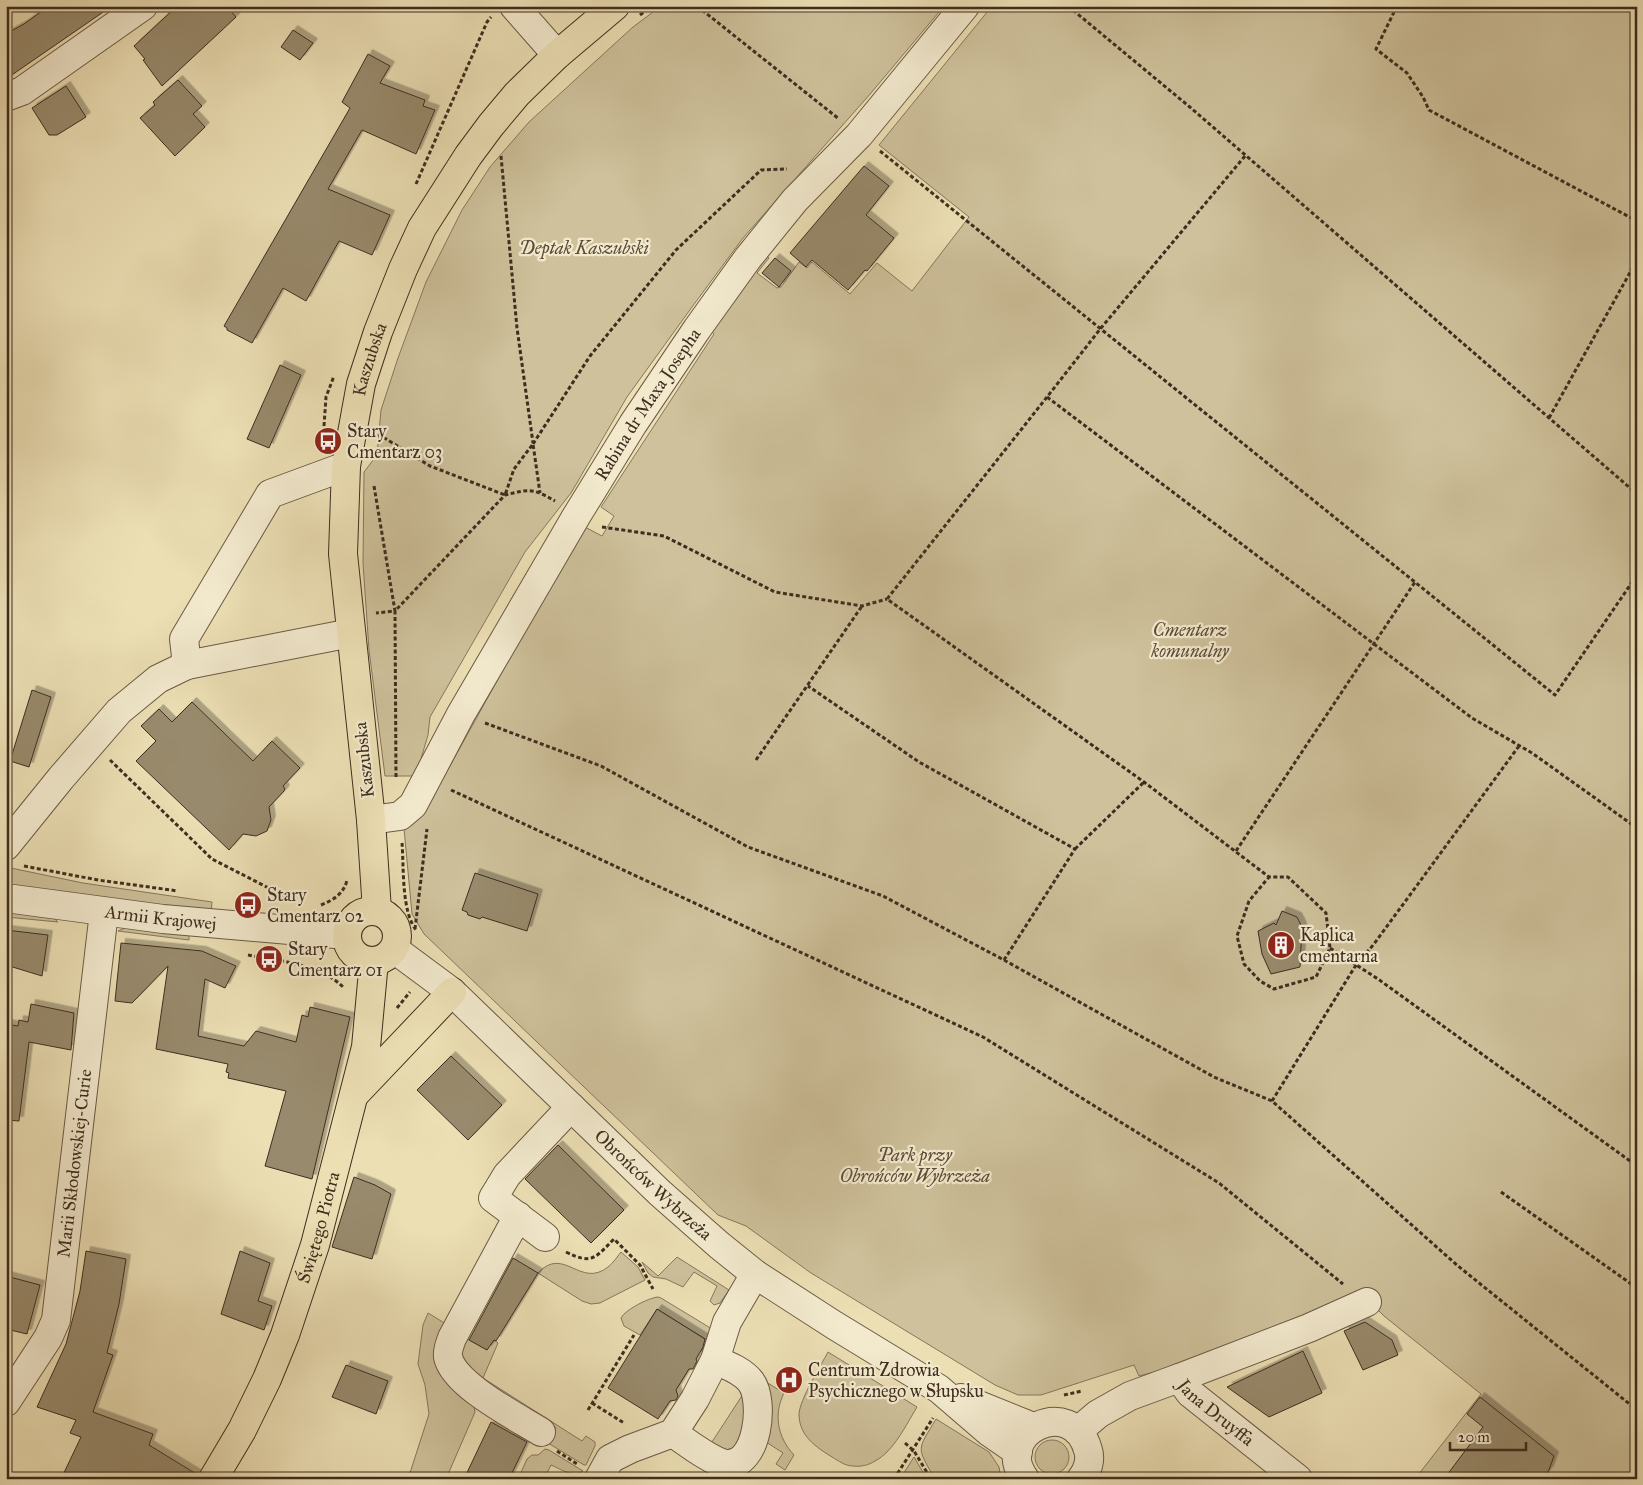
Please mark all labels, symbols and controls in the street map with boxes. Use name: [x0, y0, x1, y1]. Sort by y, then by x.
park label: Deptak Kaszubski: [519, 237, 649, 260]
street label: Kaszubska: [348, 319, 392, 398]
street label: Rabina dr Maxa Josepha: [590, 324, 706, 484]
place label: Stary Cmentarz 03: [347, 420, 442, 463]
bus stop icon: Stary Cmentarz 03: [313, 426, 343, 456]
park label: Cmentarz komunalny: [1150, 619, 1230, 662]
street label: Kaszubska: [349, 721, 379, 799]
place label: Stary Cmentarz 02: [267, 884, 364, 927]
bus stop icon: Stary Cmentarz 02: [233, 890, 263, 920]
street label: Armii Krajowej: [103, 900, 217, 935]
place label: Kaplica cmentarna: [1300, 924, 1378, 967]
building icon: Kaplica cmentarna: [1266, 930, 1296, 960]
place label: Stary Cmentarz 01: [288, 938, 383, 981]
bus stop icon: Stary Cmentarz 01: [254, 944, 284, 974]
street label: Marii Skłodowskiej-Curie: [52, 1068, 96, 1259]
street label: Obrońców Wybrzeża: [590, 1125, 717, 1245]
park label: Park przy Obrońców Wybrzeża: [840, 1144, 990, 1187]
street label: Świętego Piotra: [290, 1169, 345, 1286]
place label: Centrum Zdrowia Psychicznego w Słupsku: [808, 1359, 984, 1403]
hospital icon: Centrum Zdrowia Psychicznego w Słupsku: [774, 1365, 804, 1395]
street label: Jana Druyffa: [1171, 1373, 1259, 1451]
scale bar: [1450, 1420, 1527, 1452]
text: 20 m: [1458, 1428, 1490, 1446]

